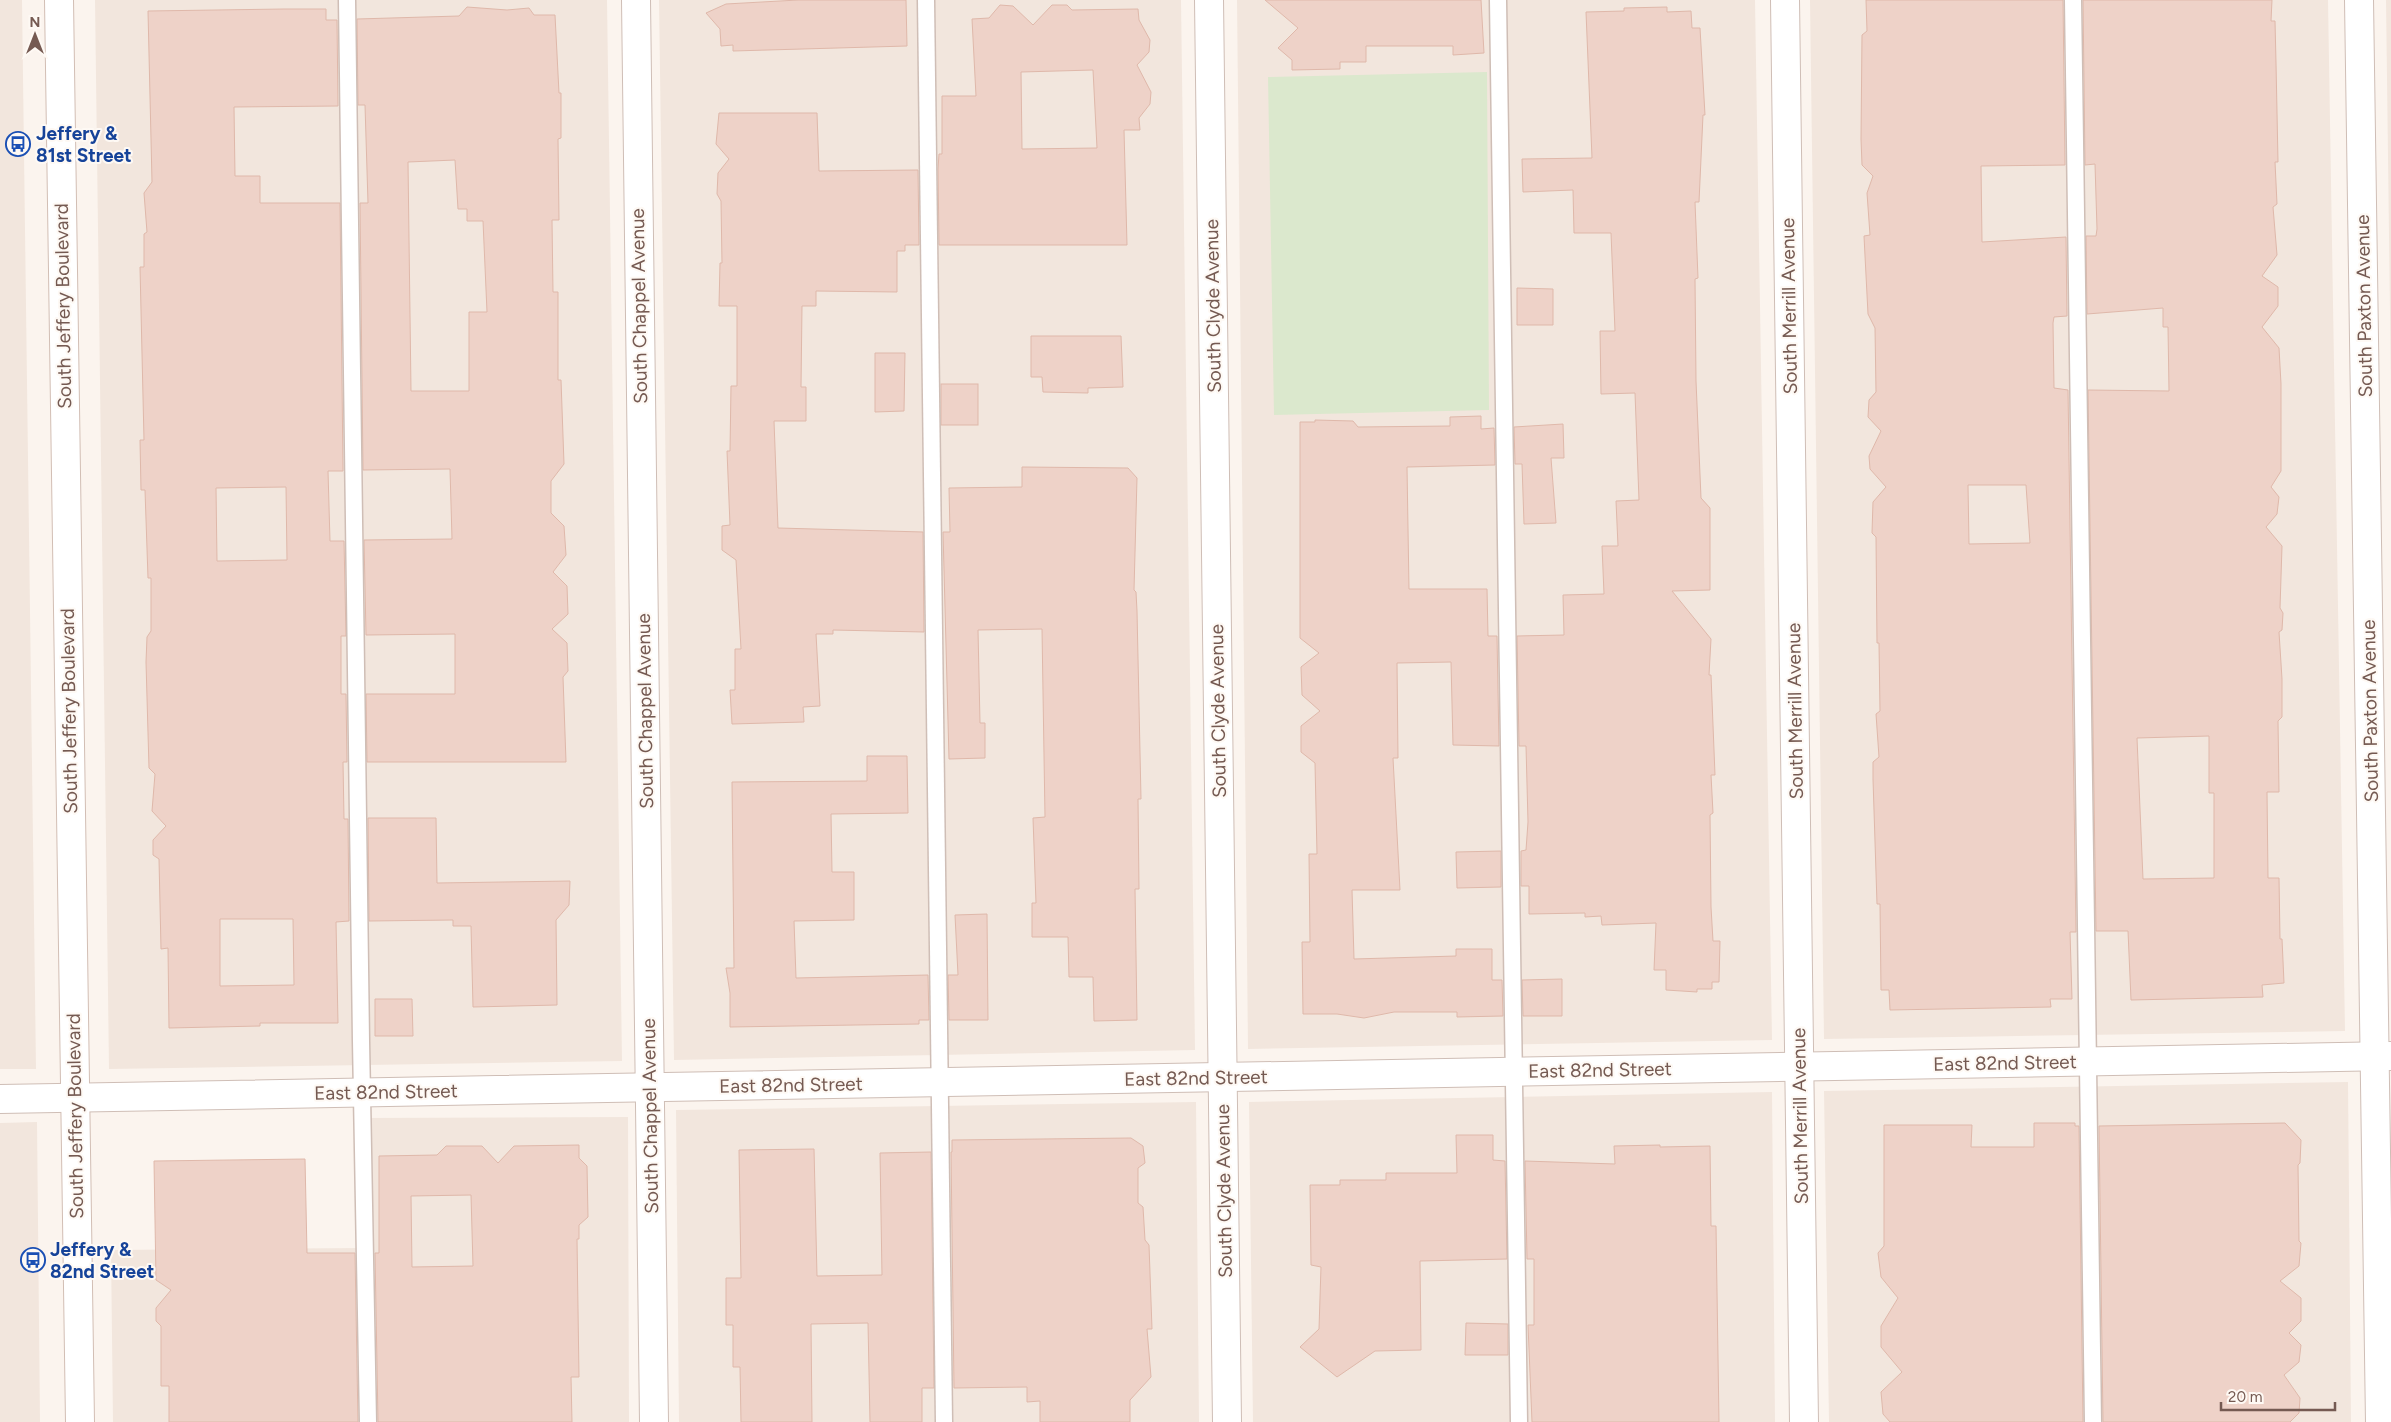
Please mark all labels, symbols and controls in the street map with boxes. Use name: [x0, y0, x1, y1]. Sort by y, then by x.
north arrow: [10, 10, 60, 60]
text: N: [30, 14, 40, 31]
place label: Jeffery & 81st Street: [36, 122, 132, 167]
bus stop icon: Jeffery & 81st Street: [5, 131, 31, 157]
street label: South Jeffery Boulevard: [50, 203, 76, 409]
street label: South Chappel Avenue: [626, 208, 652, 404]
street label: South Paxton Avenue: [2351, 214, 2377, 398]
street label: South Merrill Avenue: [1776, 217, 1802, 395]
street label: South Clyde Avenue: [1200, 219, 1226, 393]
street label: South Jeffery Boulevard: [56, 608, 82, 814]
street label: South Chappel Avenue: [632, 613, 658, 809]
street label: South Paxton Avenue: [2357, 619, 2383, 803]
street label: South Merrill Avenue: [1782, 622, 1808, 800]
street label: South Clyde Avenue: [1205, 624, 1231, 798]
street label: South Jeffery Boulevard: [62, 1013, 88, 1219]
street label: South Chappel Avenue: [637, 1018, 663, 1214]
street label: South Merrill Avenue: [1787, 1027, 1813, 1205]
street label: East 82nd Street: [1933, 1050, 2077, 1076]
street label: East 82nd Street: [1528, 1057, 1672, 1083]
street label: East 82nd Street: [1124, 1065, 1268, 1091]
street label: East 82nd Street: [719, 1072, 863, 1098]
street label: East 82nd Street: [314, 1079, 458, 1105]
street label: South Clyde Avenue: [1211, 1104, 1237, 1278]
place label: Jeffery & 82nd Street: [50, 1238, 155, 1283]
bus stop icon: Jeffery & 82nd Street: [20, 1247, 46, 1273]
scale bar: [2221, 1380, 2335, 1412]
text: 20 m: [2228, 1388, 2262, 1406]

